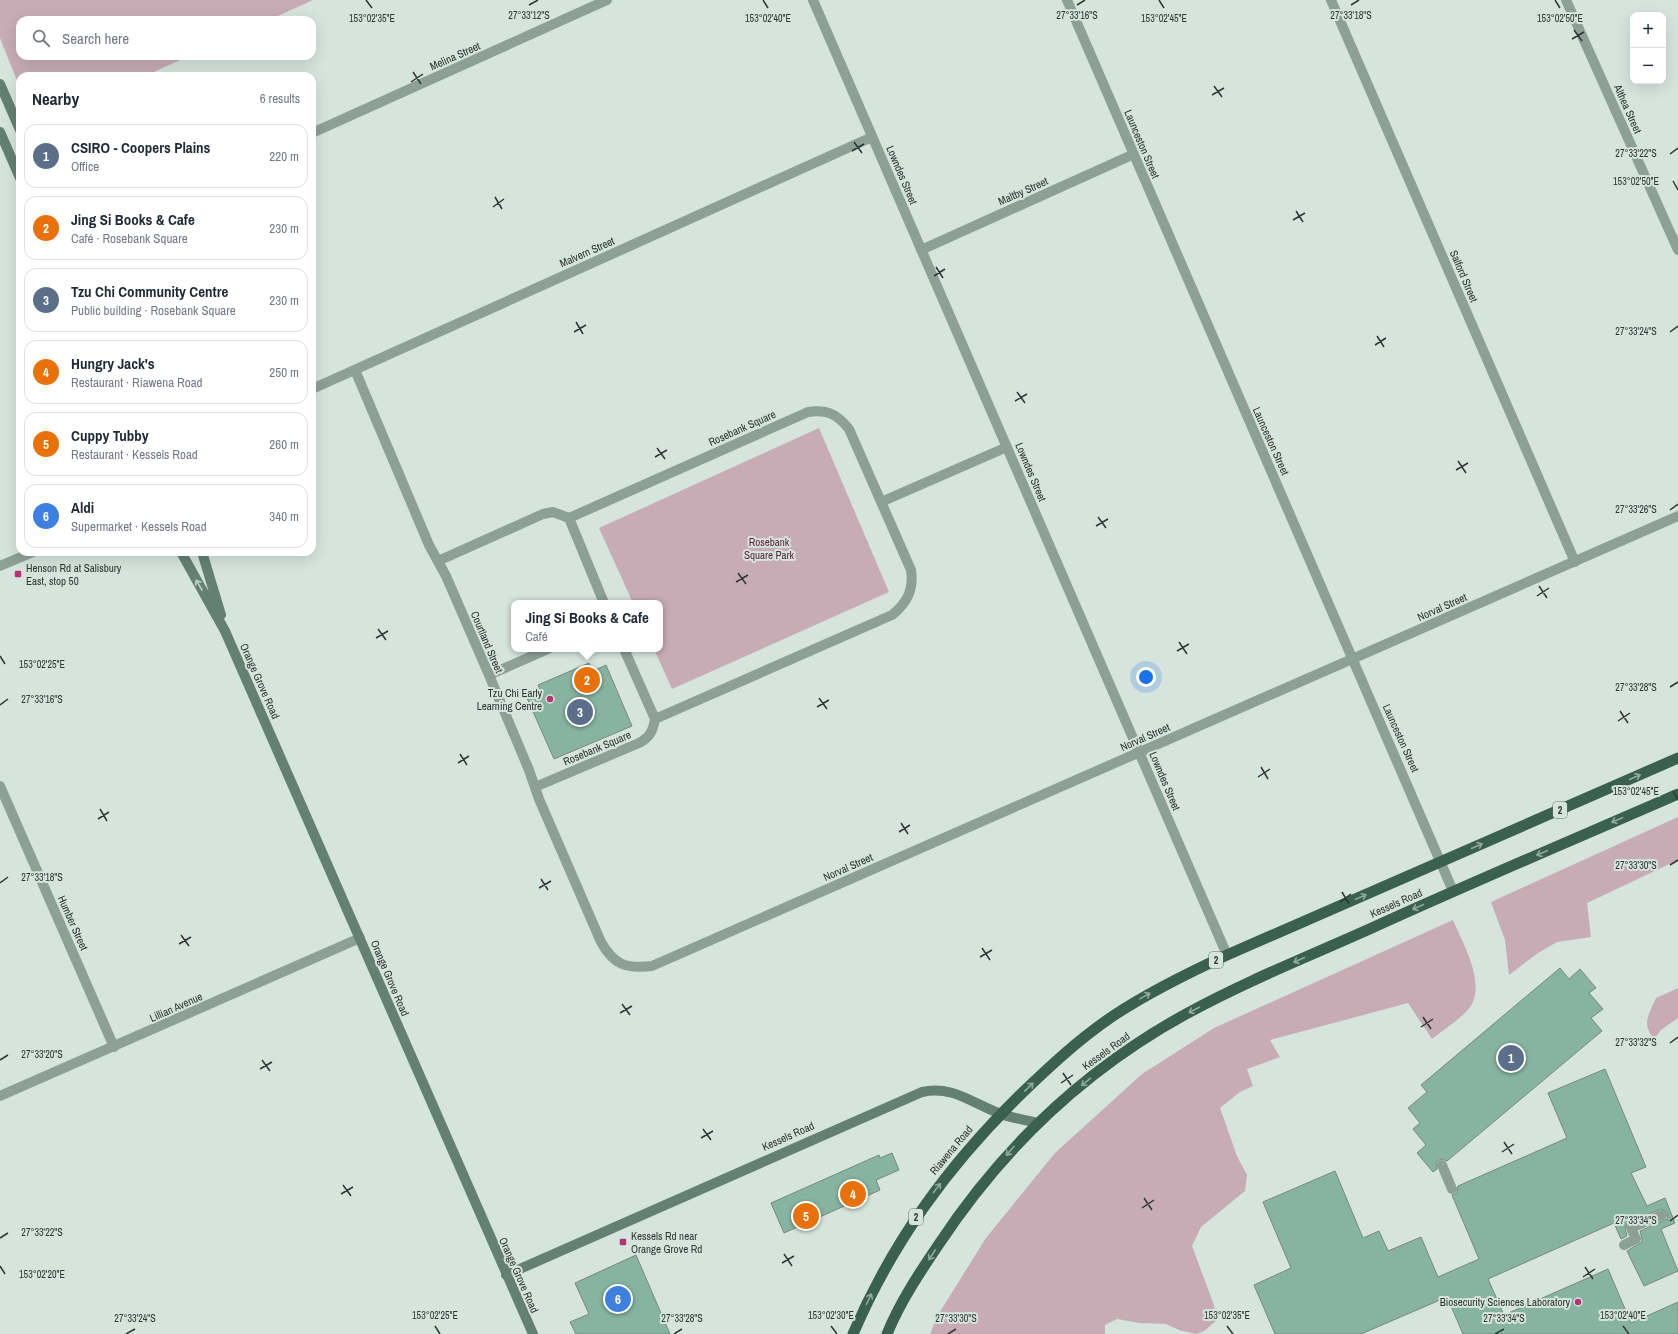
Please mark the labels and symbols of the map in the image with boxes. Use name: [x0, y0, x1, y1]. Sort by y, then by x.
text: 27°33'12"S: [508, 9, 550, 22]
text: 27°33'16"S: [1056, 9, 1098, 22]
text: 27°33'18"S: [1330, 9, 1372, 22]
text: 153°02'35"E: [349, 12, 395, 25]
text: 153°02'40"E: [745, 12, 791, 25]
text: 153°02'45"E: [1141, 12, 1187, 25]
text: 153°02'50"E: [1537, 12, 1583, 25]
street label: Melina Street: [428, 38, 483, 73]
street label: Althea Street: [1611, 81, 1645, 136]
street label: Launceston Street: [1121, 108, 1163, 181]
street label: Lowndes Street: [883, 143, 921, 207]
text: 27°33'22"S: [1615, 147, 1657, 160]
street label: Maltby Street: [996, 174, 1051, 208]
text: 153°02'50"E: [1613, 175, 1659, 188]
street label: Malvern Street: [557, 233, 617, 270]
street label: Salford Street: [1447, 248, 1481, 305]
text: 27°33'24"S: [1615, 325, 1657, 338]
street label: Launceston Street: [1250, 405, 1292, 478]
street label: Rosebank Square: [706, 407, 778, 449]
street label: Lowndes Street: [1012, 440, 1050, 504]
text: 27°33'26"S: [1615, 503, 1657, 516]
park label: Rosebank Square Park: [744, 535, 795, 562]
place label: Henson Rd at Salisbury East, stop 50: [26, 561, 122, 588]
marker: Henson Rd at Salisbury East, stop 50: [13, 569, 23, 579]
one-way arrow: [194, 579, 202, 591]
street label: Norval Street: [1415, 590, 1469, 624]
street label: Courtland Street: [468, 609, 506, 675]
street label: Orange Grove Road: [237, 641, 283, 721]
text: 153°02'25"E: [19, 658, 65, 671]
pin: 2: [574, 665, 600, 695]
your location: [1136, 667, 1156, 687]
text: 27°33'28"S: [1615, 681, 1657, 694]
place label: Tzu Chi Early Learning Centre: [477, 686, 542, 713]
text: 27°33'16"S: [21, 693, 63, 706]
marker: Tzu Chi Early Learning Centre: [545, 694, 555, 704]
pin: 3: [567, 697, 593, 727]
street label: Launceston Street: [1380, 702, 1422, 775]
street label: Norval Street: [1118, 720, 1172, 754]
street label: Rosebank Square: [561, 727, 633, 769]
street label: Lowndes Street: [1146, 749, 1184, 813]
one-way arrow: [1628, 773, 1640, 780]
text: 153°02'45"E: [1613, 785, 1659, 798]
road number: 2: [1553, 802, 1567, 818]
one-way arrow: [1611, 817, 1623, 824]
one-way arrow: [1471, 842, 1483, 849]
street label: Norval Street: [821, 850, 875, 884]
one-way arrow: [1536, 850, 1548, 857]
text: 27°33'30"S: [1615, 859, 1657, 872]
text: 27°33'18"S: [21, 871, 63, 884]
street label: Kessels Road: [1368, 885, 1424, 921]
street label: Humber Street: [55, 893, 92, 953]
one-way arrow: [1354, 893, 1366, 900]
one-way arrow: [1412, 904, 1424, 911]
street label: Orange Grove Road: [368, 938, 412, 1018]
road number: 2: [1209, 952, 1223, 968]
one-way arrow: [1294, 957, 1306, 965]
street label: Lillian Avenue: [147, 989, 205, 1025]
one-way arrow: [1139, 992, 1151, 999]
one-way arrow: [1188, 1007, 1200, 1014]
street label: Kessels Road: [1079, 1029, 1133, 1073]
text: 27°33'32"S: [1615, 1036, 1657, 1049]
pin: 1: [1498, 1043, 1524, 1073]
text: 27°33'20"S: [21, 1048, 63, 1061]
one-way arrow: [1080, 1078, 1091, 1087]
one-way arrow: [1024, 1082, 1034, 1092]
street label: Kessels Road: [760, 1118, 816, 1154]
street label: Riawena Road: [926, 1123, 976, 1177]
one-way arrow: [1005, 1146, 1015, 1156]
pin: 4: [840, 1179, 866, 1209]
one-way arrow: [933, 1182, 941, 1193]
pin: 5: [793, 1201, 819, 1231]
road number: 2: [909, 1209, 923, 1225]
text: 27°33'34"S: [1615, 1214, 1657, 1227]
text: 27°33'22"S: [21, 1226, 63, 1239]
place label: Kessels Rd near Orange Grove Rd: [631, 1229, 702, 1256]
street label: Orange Grove Road: [496, 1235, 542, 1315]
marker: Kessels Rd near Orange Grove Rd: [618, 1237, 628, 1247]
one-way arrow: [927, 1249, 936, 1260]
text: 153°02'20"E: [19, 1268, 65, 1281]
pin: 6: [605, 1284, 631, 1314]
one-way arrow: [866, 1293, 874, 1305]
place label: Biosecurity Sciences Laboratory: [1440, 1295, 1570, 1309]
marker: Biosecurity Sciences Laboratory: [1573, 1297, 1583, 1307]
text: 153°02'25"E: [412, 1309, 458, 1322]
text: 153°02'30"E: [808, 1309, 854, 1322]
text: 153°02'35"E: [1204, 1309, 1250, 1322]
text: 153°02'40"E: [1600, 1309, 1646, 1322]
text: 27°33'24"S: [114, 1312, 156, 1325]
text: 27°33'28"S: [661, 1312, 703, 1325]
text: 27°33'30"S: [935, 1312, 977, 1325]
text: 27°33'34"S: [1483, 1312, 1525, 1325]

